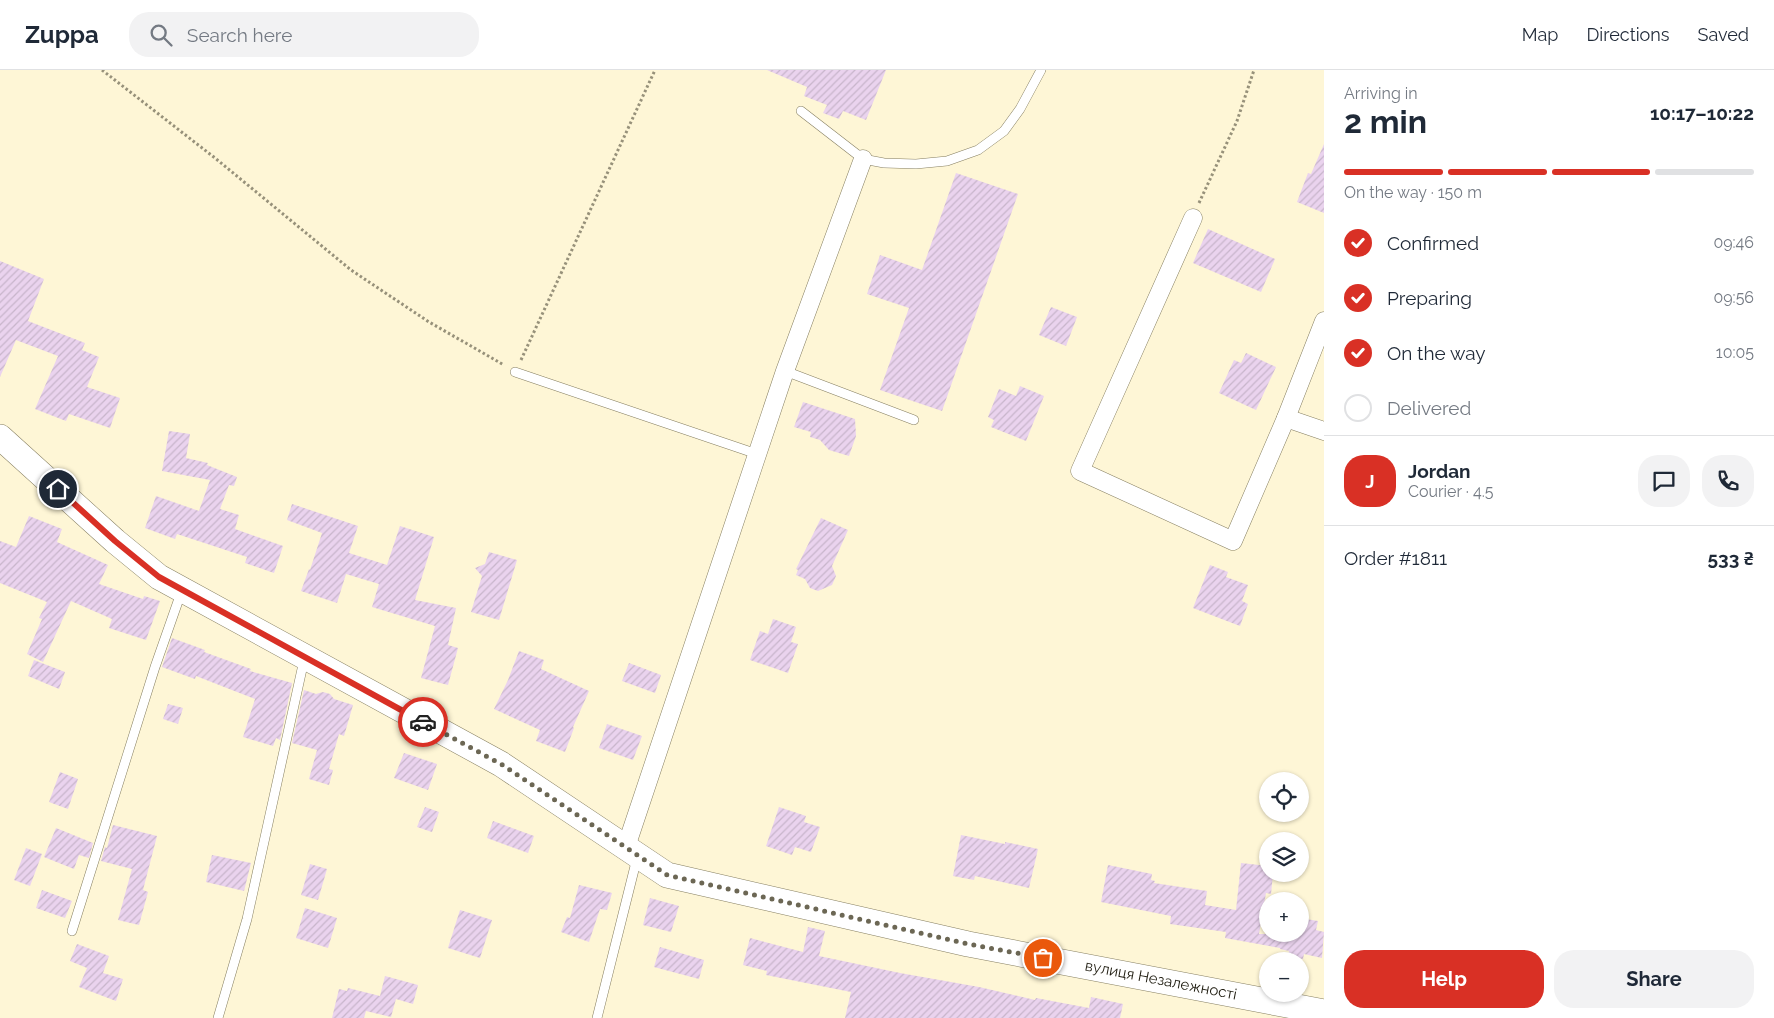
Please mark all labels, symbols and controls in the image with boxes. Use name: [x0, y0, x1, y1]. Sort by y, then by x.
search box: [129, 12, 479, 57]
text: Zuppa: [25, 20, 99, 49]
icon: search: [147, 21, 175, 49]
text: Search here: [187, 24, 292, 46]
text: Map: [1522, 24, 1558, 45]
text: Directions: [1586, 24, 1670, 45]
text: Saved: [1698, 24, 1749, 45]
text: Arriving in: [1344, 84, 1418, 103]
text: 10:17–10:22: [1650, 102, 1754, 124]
text: 2 min: [1344, 103, 1427, 140]
text: On the way · 150 m: [1344, 183, 1482, 202]
icon: check: [1344, 229, 1372, 257]
text: Confirmed: [1387, 232, 1479, 254]
text: 09:46: [1713, 233, 1754, 252]
icon: check: [1344, 284, 1372, 312]
text: Preparing: [1387, 287, 1472, 309]
text: 09:56: [1713, 288, 1754, 307]
icon: check: [1344, 339, 1372, 367]
text: On the way: [1387, 342, 1486, 364]
text: 10:05: [1716, 343, 1754, 362]
text: Delivered: [1387, 397, 1471, 419]
button: chat: [1638, 455, 1690, 507]
button: phone: [1702, 455, 1754, 507]
text: Jordan: [1408, 460, 1471, 482]
pin: [37, 468, 79, 510]
text: J: [1365, 470, 1375, 492]
icon: home: [44, 475, 72, 503]
text: Courier · 4.5: [1408, 482, 1493, 501]
text: Order #1811: [1344, 547, 1447, 569]
text: 533 ₴: [1708, 547, 1754, 569]
courier: [398, 697, 448, 747]
icon: car: [409, 708, 437, 736]
map controls: [1259, 772, 1309, 1002]
button: locate: [1259, 772, 1309, 822]
button: layers: [1259, 832, 1309, 882]
button: +: [1259, 892, 1309, 942]
pin: [1022, 937, 1064, 979]
icon: bag: [1029, 944, 1057, 972]
button: Help: [1344, 950, 1544, 1008]
button: Share: [1554, 950, 1754, 1008]
button: −: [1259, 952, 1309, 1002]
street label: вулиця Незалежності: [1084, 956, 1238, 1004]

